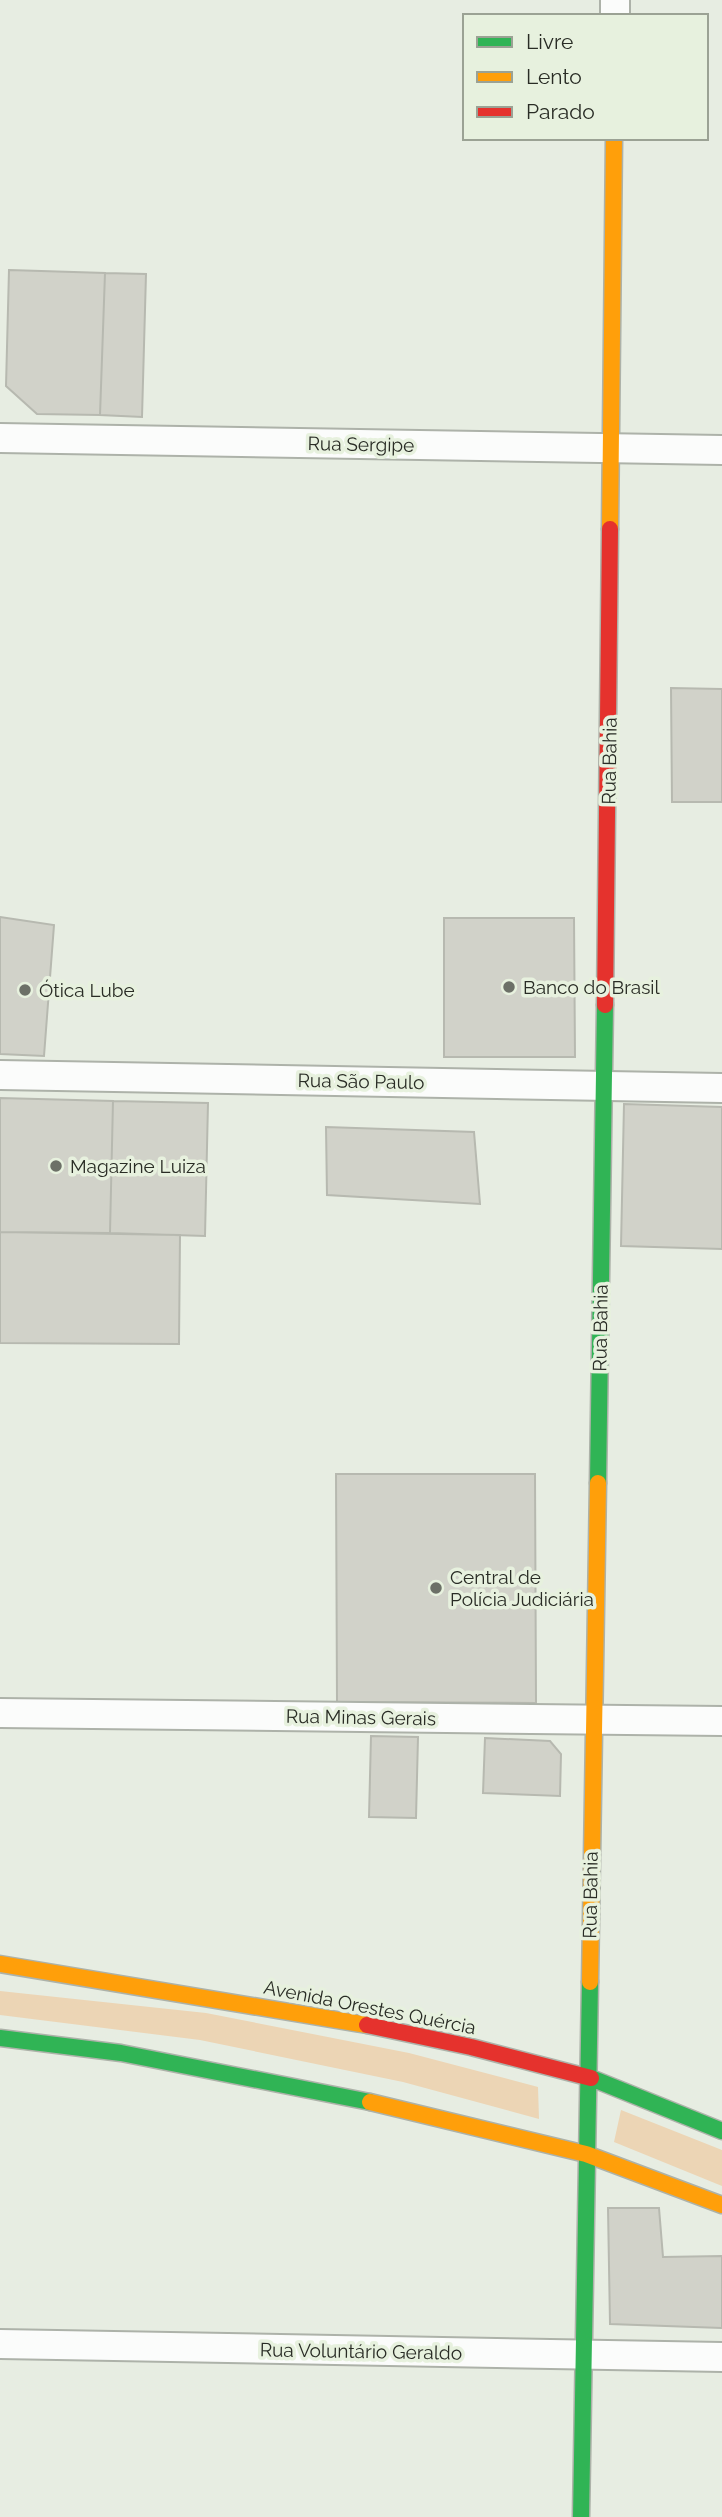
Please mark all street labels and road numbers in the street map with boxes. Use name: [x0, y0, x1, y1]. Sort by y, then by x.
street label: Rua Sergipe: [308, 432, 414, 456]
street label: Rua Bahia: [597, 717, 621, 805]
street label: Rua São Paulo: [298, 1069, 424, 1093]
street label: Rua Bahia: [588, 1284, 612, 1372]
street label: Rua Minas Gerais: [286, 1705, 436, 1729]
street label: Rua Bahia: [578, 1851, 602, 1939]
street label: Avenida Orestes Quércia: [262, 1976, 478, 2038]
street label: Rua Voluntário Geraldo: [260, 2338, 462, 2364]

